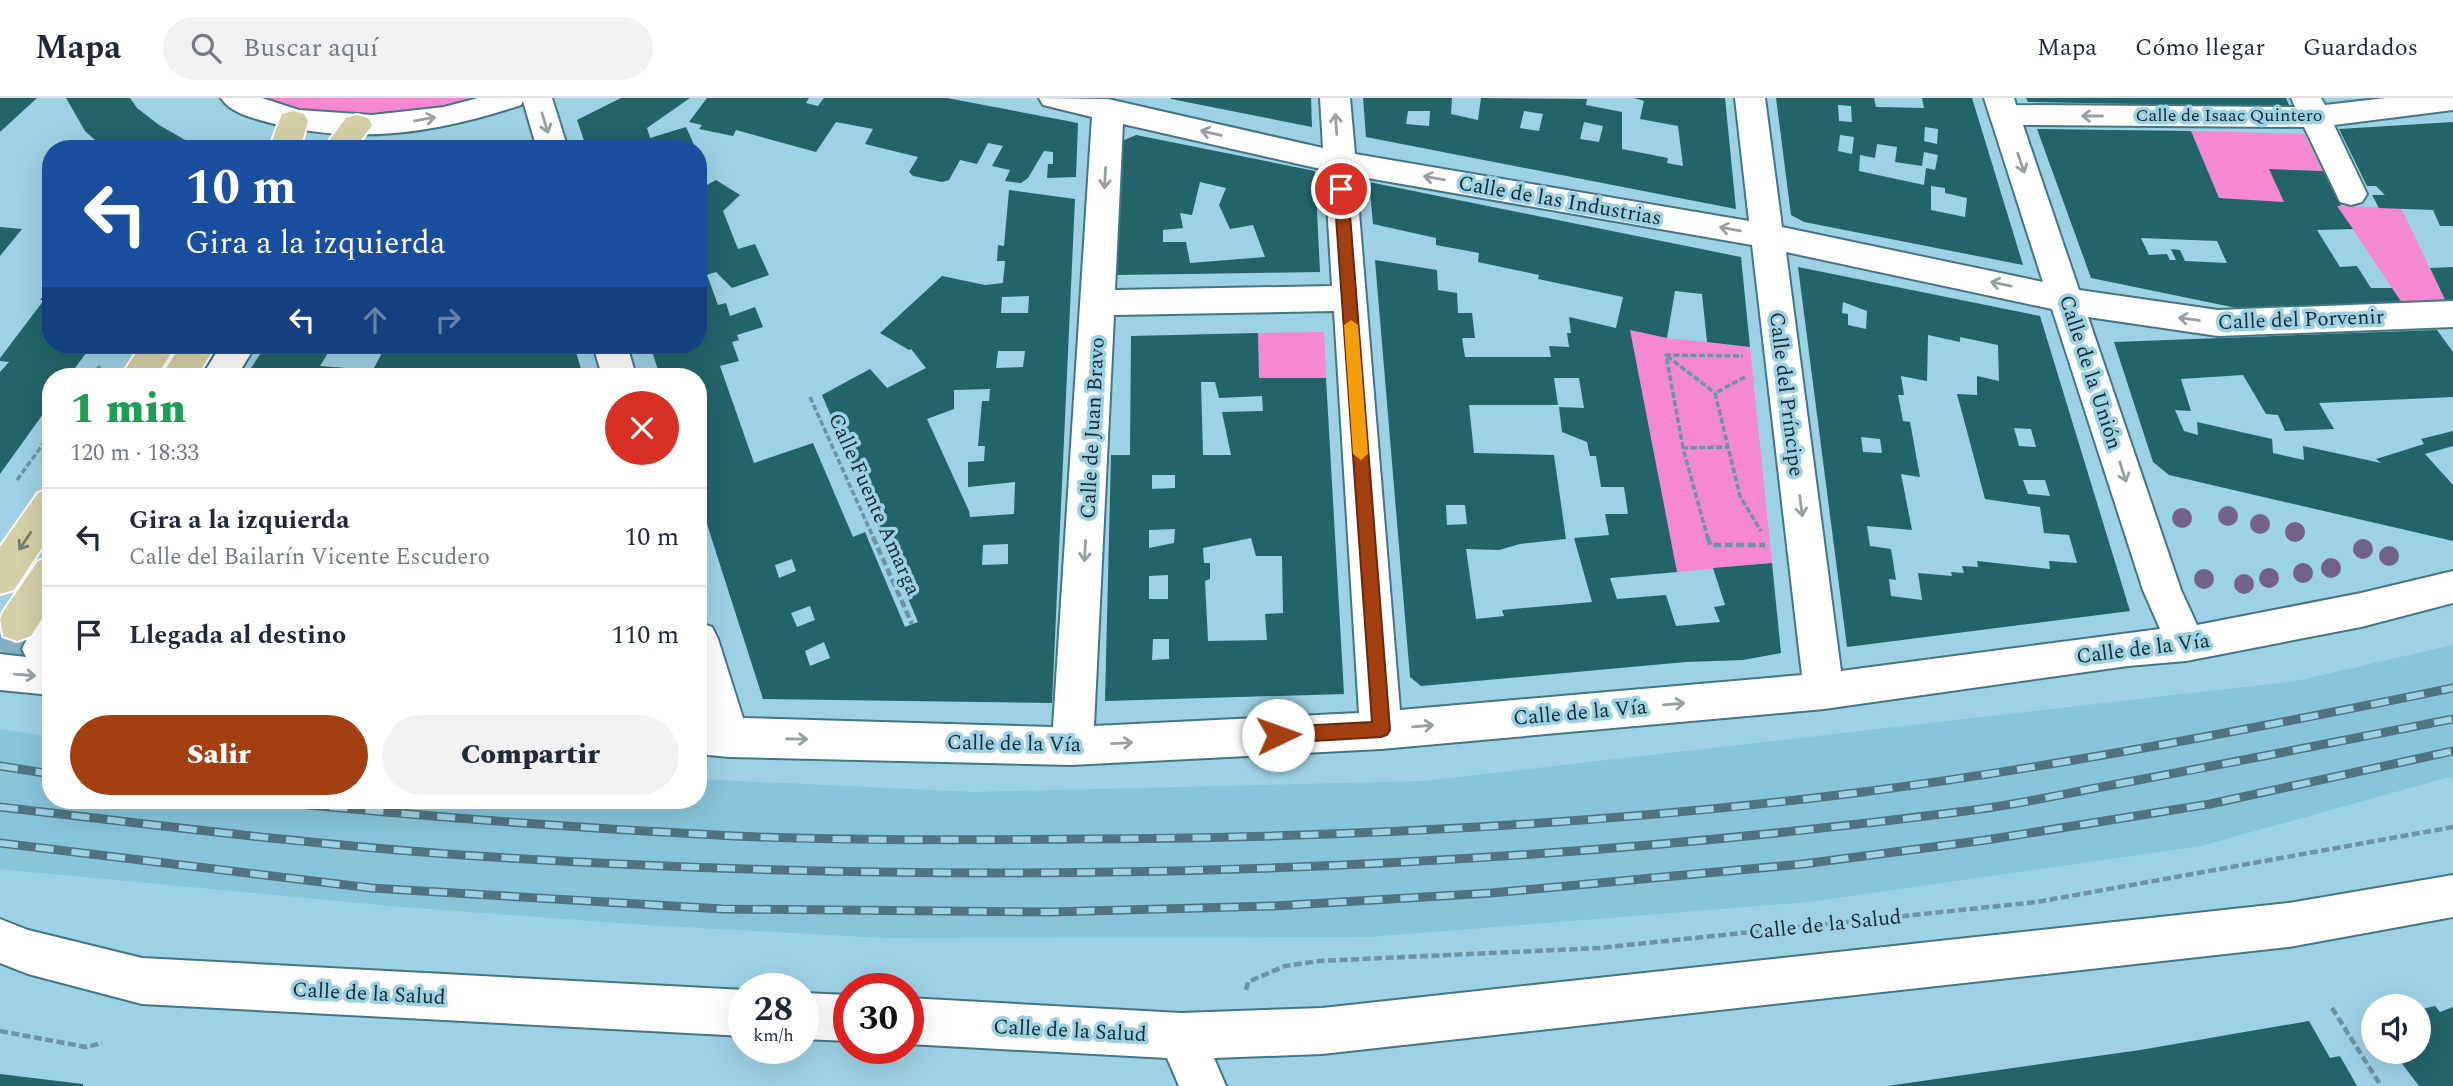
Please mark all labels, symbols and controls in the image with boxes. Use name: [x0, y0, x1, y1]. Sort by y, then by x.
search box: [163, 17, 653, 80]
text: Mapa: [35, 23, 121, 73]
text: Buscar aquí: [243, 28, 378, 68]
icon: search: [187, 29, 225, 67]
text: Mapa: [2037, 30, 2097, 66]
text: Cómo llegar: [2135, 30, 2265, 66]
text: Guardados: [2303, 30, 2418, 66]
street label: Calle de Isaac Quintero: [2135, 102, 2323, 129]
one-way arrow: [2081, 109, 2104, 123]
one-way arrow: [413, 112, 436, 125]
one-way arrow: [540, 112, 553, 134]
one-way arrow: [1330, 113, 1343, 136]
one-way arrow: [1200, 126, 1223, 139]
text: 10 m: [185, 151, 296, 226]
one-way arrow: [2016, 151, 2028, 173]
pin: [1311, 159, 1371, 219]
one-way arrow: [1098, 166, 1111, 188]
street label: Calle de las Industrias: [1456, 167, 1664, 235]
icon: left: [70, 168, 161, 259]
icon: arrive: [1322, 170, 1360, 208]
one-way arrow: [1423, 171, 1446, 184]
text: Gira a la izquierda: [185, 219, 446, 268]
one-way arrow: [1719, 222, 1742, 235]
one-way arrow: [1990, 276, 2013, 290]
street label: Calle de la Unión: [2050, 291, 2130, 454]
icon: left: [283, 301, 321, 339]
icon: ahead: [356, 301, 394, 339]
icon: right: [429, 301, 467, 339]
street label: Calle del Porvenir: [2217, 301, 2385, 339]
street label: Calle del Príncipe: [1760, 310, 1812, 478]
one-way arrow: [2178, 312, 2201, 325]
street label: Calle de Juan Bravo: [1072, 336, 1114, 520]
text: 1 min: [70, 378, 186, 441]
button: close: [605, 391, 679, 465]
street label: Calle Fuente Amarga: [819, 408, 929, 601]
text: 120 m · 18:33: [70, 436, 199, 471]
one-way arrow: [2118, 460, 2131, 482]
one-way arrow: [1794, 494, 1807, 517]
text: Gira a la izquierda: [129, 500, 350, 540]
text: 10 m: [624, 517, 679, 557]
icon: left: [70, 518, 108, 556]
one-way arrow: [18, 531, 32, 550]
text: Calle del Bailarín Vicente Escudero: [129, 540, 490, 575]
one-way arrow: [1078, 540, 1091, 563]
text: Llegada al destino: [129, 615, 346, 655]
text: 110 m: [611, 615, 679, 655]
icon: arrive: [70, 616, 108, 654]
street label: Calle de la Vía: [2074, 625, 2212, 673]
one-way arrow: [14, 669, 36, 682]
street label: Calle de la Vía: [1512, 691, 1649, 735]
one-way arrow: [1662, 697, 1685, 710]
position arrow: [1241, 698, 1315, 772]
button: Salir: [70, 715, 368, 795]
button: Compartir: [382, 715, 679, 795]
one-way arrow: [1411, 719, 1434, 732]
street label: Calle de la Vía: [947, 727, 1082, 761]
one-way arrow: [785, 733, 808, 746]
one-way arrow: [1111, 736, 1133, 749]
street label: Calle de la Salud: [1747, 901, 1903, 949]
speed limit sign: 30: [833, 973, 924, 1064]
street label: Calle de la Salud: [291, 974, 446, 1014]
text: 28: [754, 983, 793, 1036]
map controls: [2361, 994, 2431, 1064]
button: sound: [2361, 994, 2431, 1064]
street label: Calle de la Salud: [992, 1011, 1147, 1051]
text: km/h: [753, 1022, 794, 1049]

